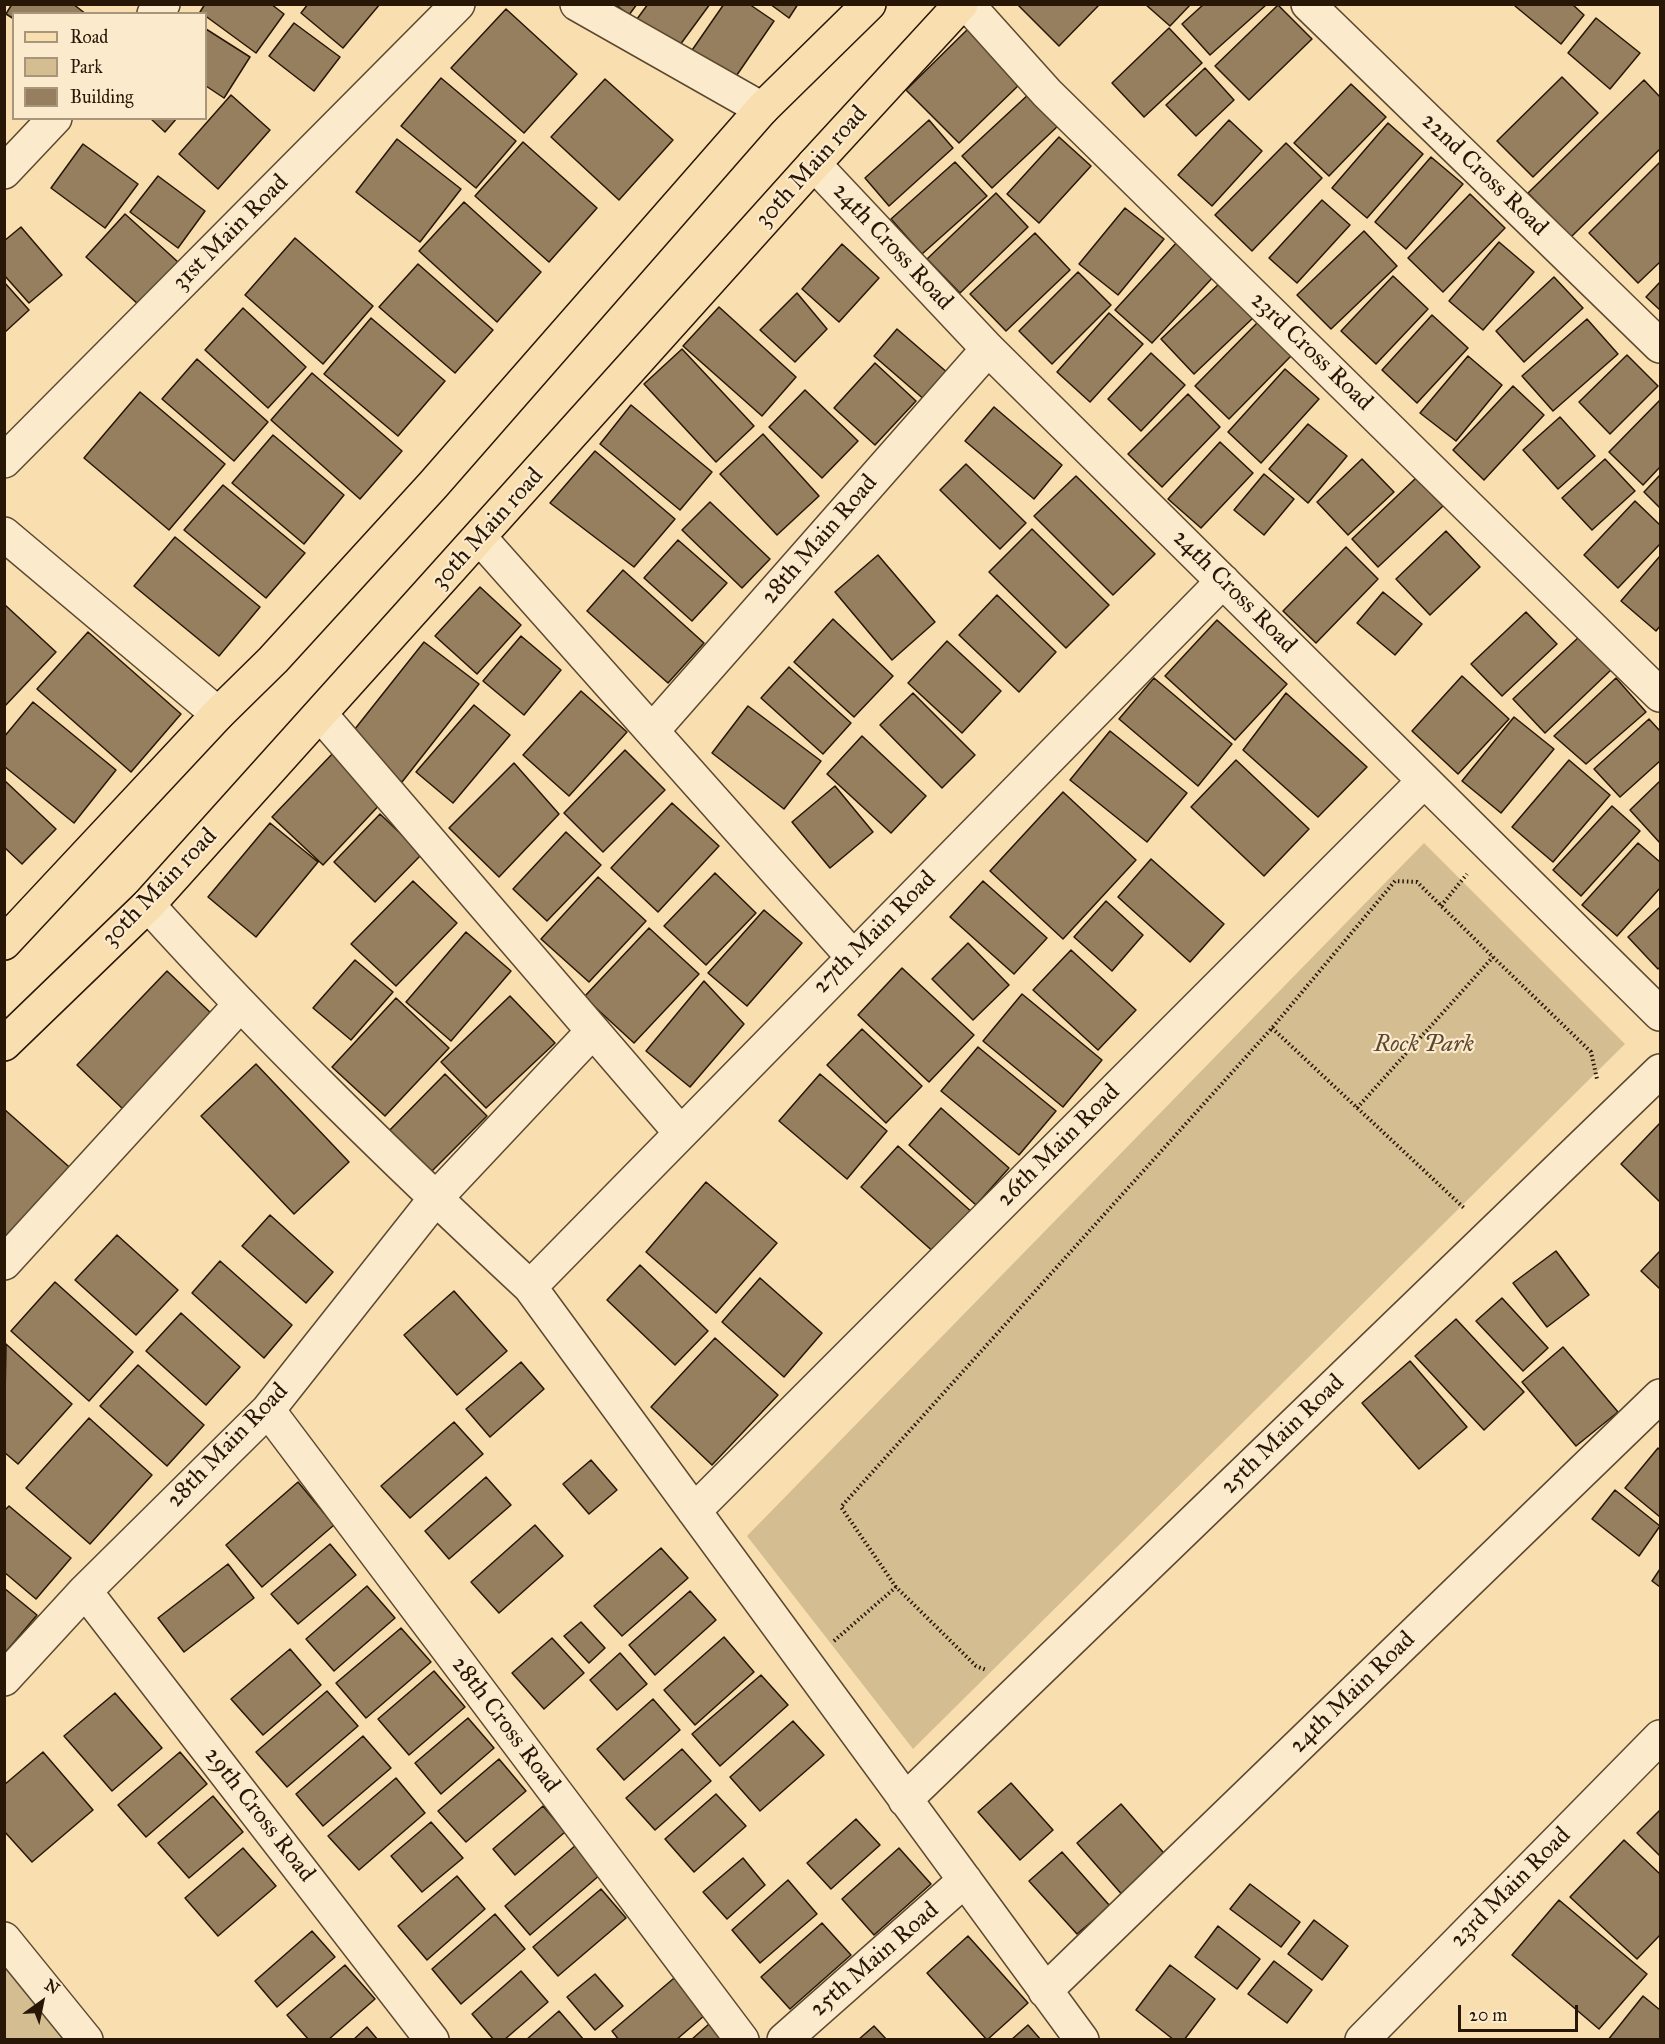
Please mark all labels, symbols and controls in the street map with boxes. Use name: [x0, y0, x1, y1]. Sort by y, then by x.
legend: [12, 12, 207, 120]
text: Road: [70, 26, 108, 48]
text: Park: [70, 56, 103, 78]
text: Building: [70, 86, 133, 108]
street label: 30th Main road: [750, 100, 874, 234]
street label: 22nd Cross Road: [1415, 107, 1553, 243]
street label: 31st Main Road: [167, 169, 295, 297]
street label: 24th Cross Road: [826, 177, 958, 317]
street label: 23rd Cross Road: [1244, 286, 1378, 418]
street label: 30th Main road: [426, 462, 550, 596]
street label: 28th Main Road: [756, 469, 884, 611]
street label: 24th Cross Road: [1166, 524, 1302, 660]
street label: 30th Main road: [96, 823, 224, 953]
street label: 27th Main Road: [808, 866, 942, 1000]
park label: Rock Park: [1374, 1031, 1474, 1059]
street label: 26th Main Road: [992, 1079, 1126, 1213]
street label: 25th Main Road: [1215, 1369, 1351, 1501]
street label: 28th Main Road: [161, 1378, 295, 1514]
street label: 24th Main Road: [1284, 1626, 1422, 1760]
street label: 28th Cross Road: [444, 1651, 566, 1799]
street label: 29th Cross Road: [197, 1742, 321, 1888]
street label: 23rd Main Road: [1445, 1822, 1577, 1954]
street label: 25th Main Road: [805, 1896, 945, 2024]
north arrow: [12, 1972, 72, 2032]
text: N: [41, 1975, 63, 1998]
scale bar: [1461, 1993, 1581, 2031]
text: 20 m: [1469, 2004, 1507, 2026]

